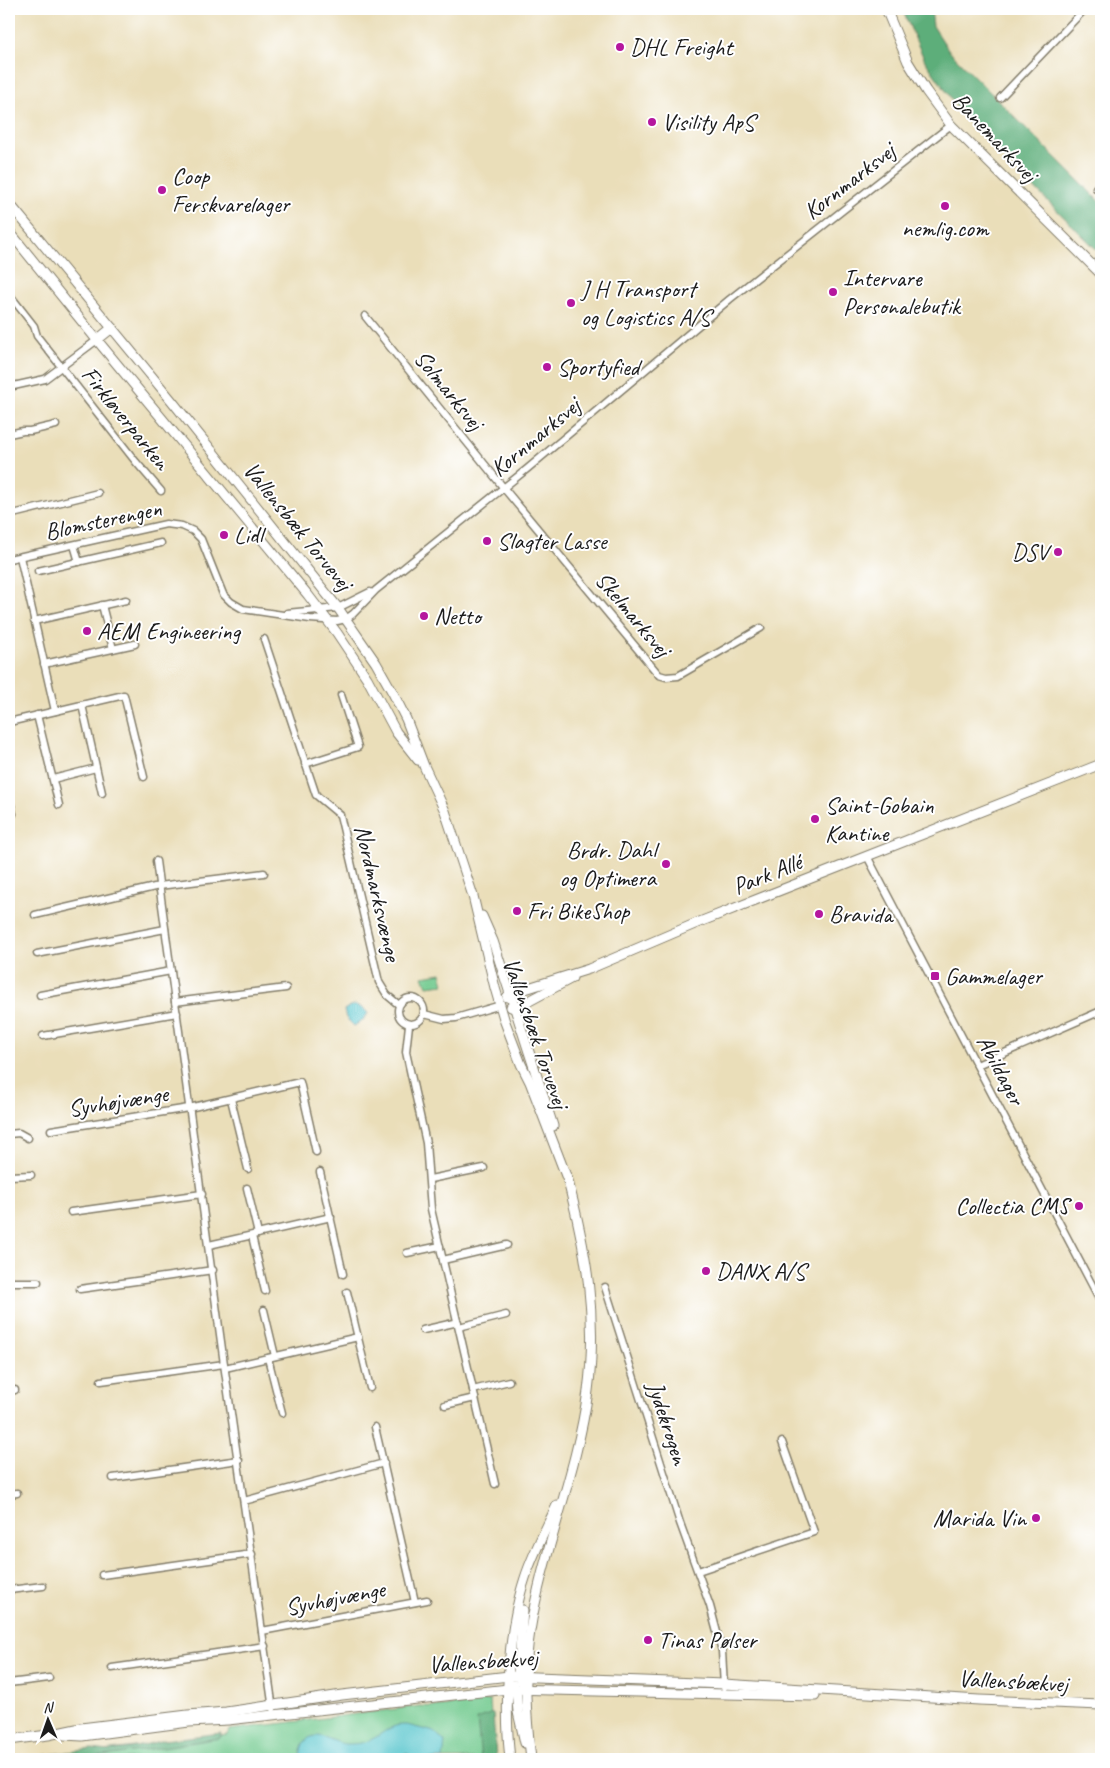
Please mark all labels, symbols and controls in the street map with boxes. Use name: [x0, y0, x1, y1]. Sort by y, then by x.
place label: DHL Freight: [630, 32, 734, 62]
marker: DHL Freight: [614, 41, 626, 53]
street label: Banemarksvej: [946, 86, 1046, 191]
place label: Visility ApS: [662, 107, 759, 137]
marker: Visility ApS: [646, 116, 658, 128]
street label: Kornmarksvej: [797, 134, 903, 226]
place label: Coop Ferskvarelager: [172, 161, 292, 219]
marker: Coop Ferskvarelager: [156, 184, 168, 196]
marker: nemlig.com: [939, 200, 951, 212]
place label: nemlig.com: [902, 213, 990, 243]
place label: Intervare Personalebutik: [843, 263, 962, 321]
place label: J H Transport og Logistics A/S: [580, 274, 715, 332]
marker: Intervare Personalebutik: [827, 286, 839, 298]
marker: J H Transport og Logistics A/S: [565, 297, 577, 309]
street label: Solmarksvej: [408, 344, 492, 439]
place label: Sportyfied: [557, 352, 643, 382]
street label: Firkløverparken: [75, 360, 178, 477]
marker: Sportyfied: [541, 361, 553, 373]
street label: Kornmarksvej: [484, 389, 588, 483]
street label: Vallensbæk Torvevej: [237, 456, 361, 599]
street label: Blomsterengen: [42, 493, 164, 547]
place label: Lidl: [234, 520, 266, 550]
place label: Slagter Lasse: [497, 526, 609, 556]
marker: Lidl: [218, 529, 230, 541]
marker: Slagter Lasse: [481, 535, 493, 547]
place label: DSV: [1012, 537, 1052, 567]
marker: DSV: [1052, 546, 1064, 558]
street label: Skelmarksvej: [589, 565, 679, 665]
place label: Netto: [434, 601, 483, 631]
marker: Netto: [418, 610, 430, 622]
place label: AEM Engineering: [97, 616, 241, 646]
marker: AEM Engineering: [81, 625, 93, 637]
place label: Saint-Gobain Kantine: [825, 790, 934, 848]
marker: Saint-Gobain Kantine: [809, 813, 821, 825]
street label: Nordmarksvænge: [348, 822, 409, 966]
place label: Brdr. Dahl og Optimera: [559, 835, 660, 893]
street label: Park Allé: [728, 845, 810, 901]
marker: Brdr. Dahl og Optimera: [660, 858, 672, 870]
place label: Fri BikeShop: [527, 896, 630, 926]
place label: Bravida: [829, 899, 894, 929]
marker: Fri BikeShop: [511, 905, 523, 917]
marker: Bravida: [813, 908, 825, 920]
street label: Vallensbæk Torvevej: [496, 954, 577, 1115]
place label: Gammelager: [945, 961, 1044, 991]
marker: Gammelager: [929, 970, 941, 982]
street label: Abildager: [970, 1030, 1033, 1112]
street label: Syvhøjvænge: [66, 1078, 172, 1124]
place label: Collectia CMS: [956, 1191, 1072, 1221]
marker: Collectia CMS: [1073, 1200, 1085, 1212]
place label: DANX A/S: [716, 1256, 809, 1286]
marker: DANX A/S: [700, 1265, 712, 1277]
street label: Jydekrogen: [640, 1377, 696, 1470]
place label: Marida Vin: [933, 1503, 1027, 1533]
marker: Marida Vin: [1030, 1512, 1042, 1524]
street label: Syvhøjvænge: [283, 1573, 389, 1622]
place label: Tinas Pølser: [658, 1625, 759, 1655]
marker: Tinas Pølser: [642, 1634, 654, 1646]
street label: Vallensbækvej: [427, 1642, 542, 1680]
street label: Vallensbækvej: [958, 1663, 1072, 1699]
north arrow: [22, 1696, 72, 1746]
text: N: [43, 1699, 55, 1716]

